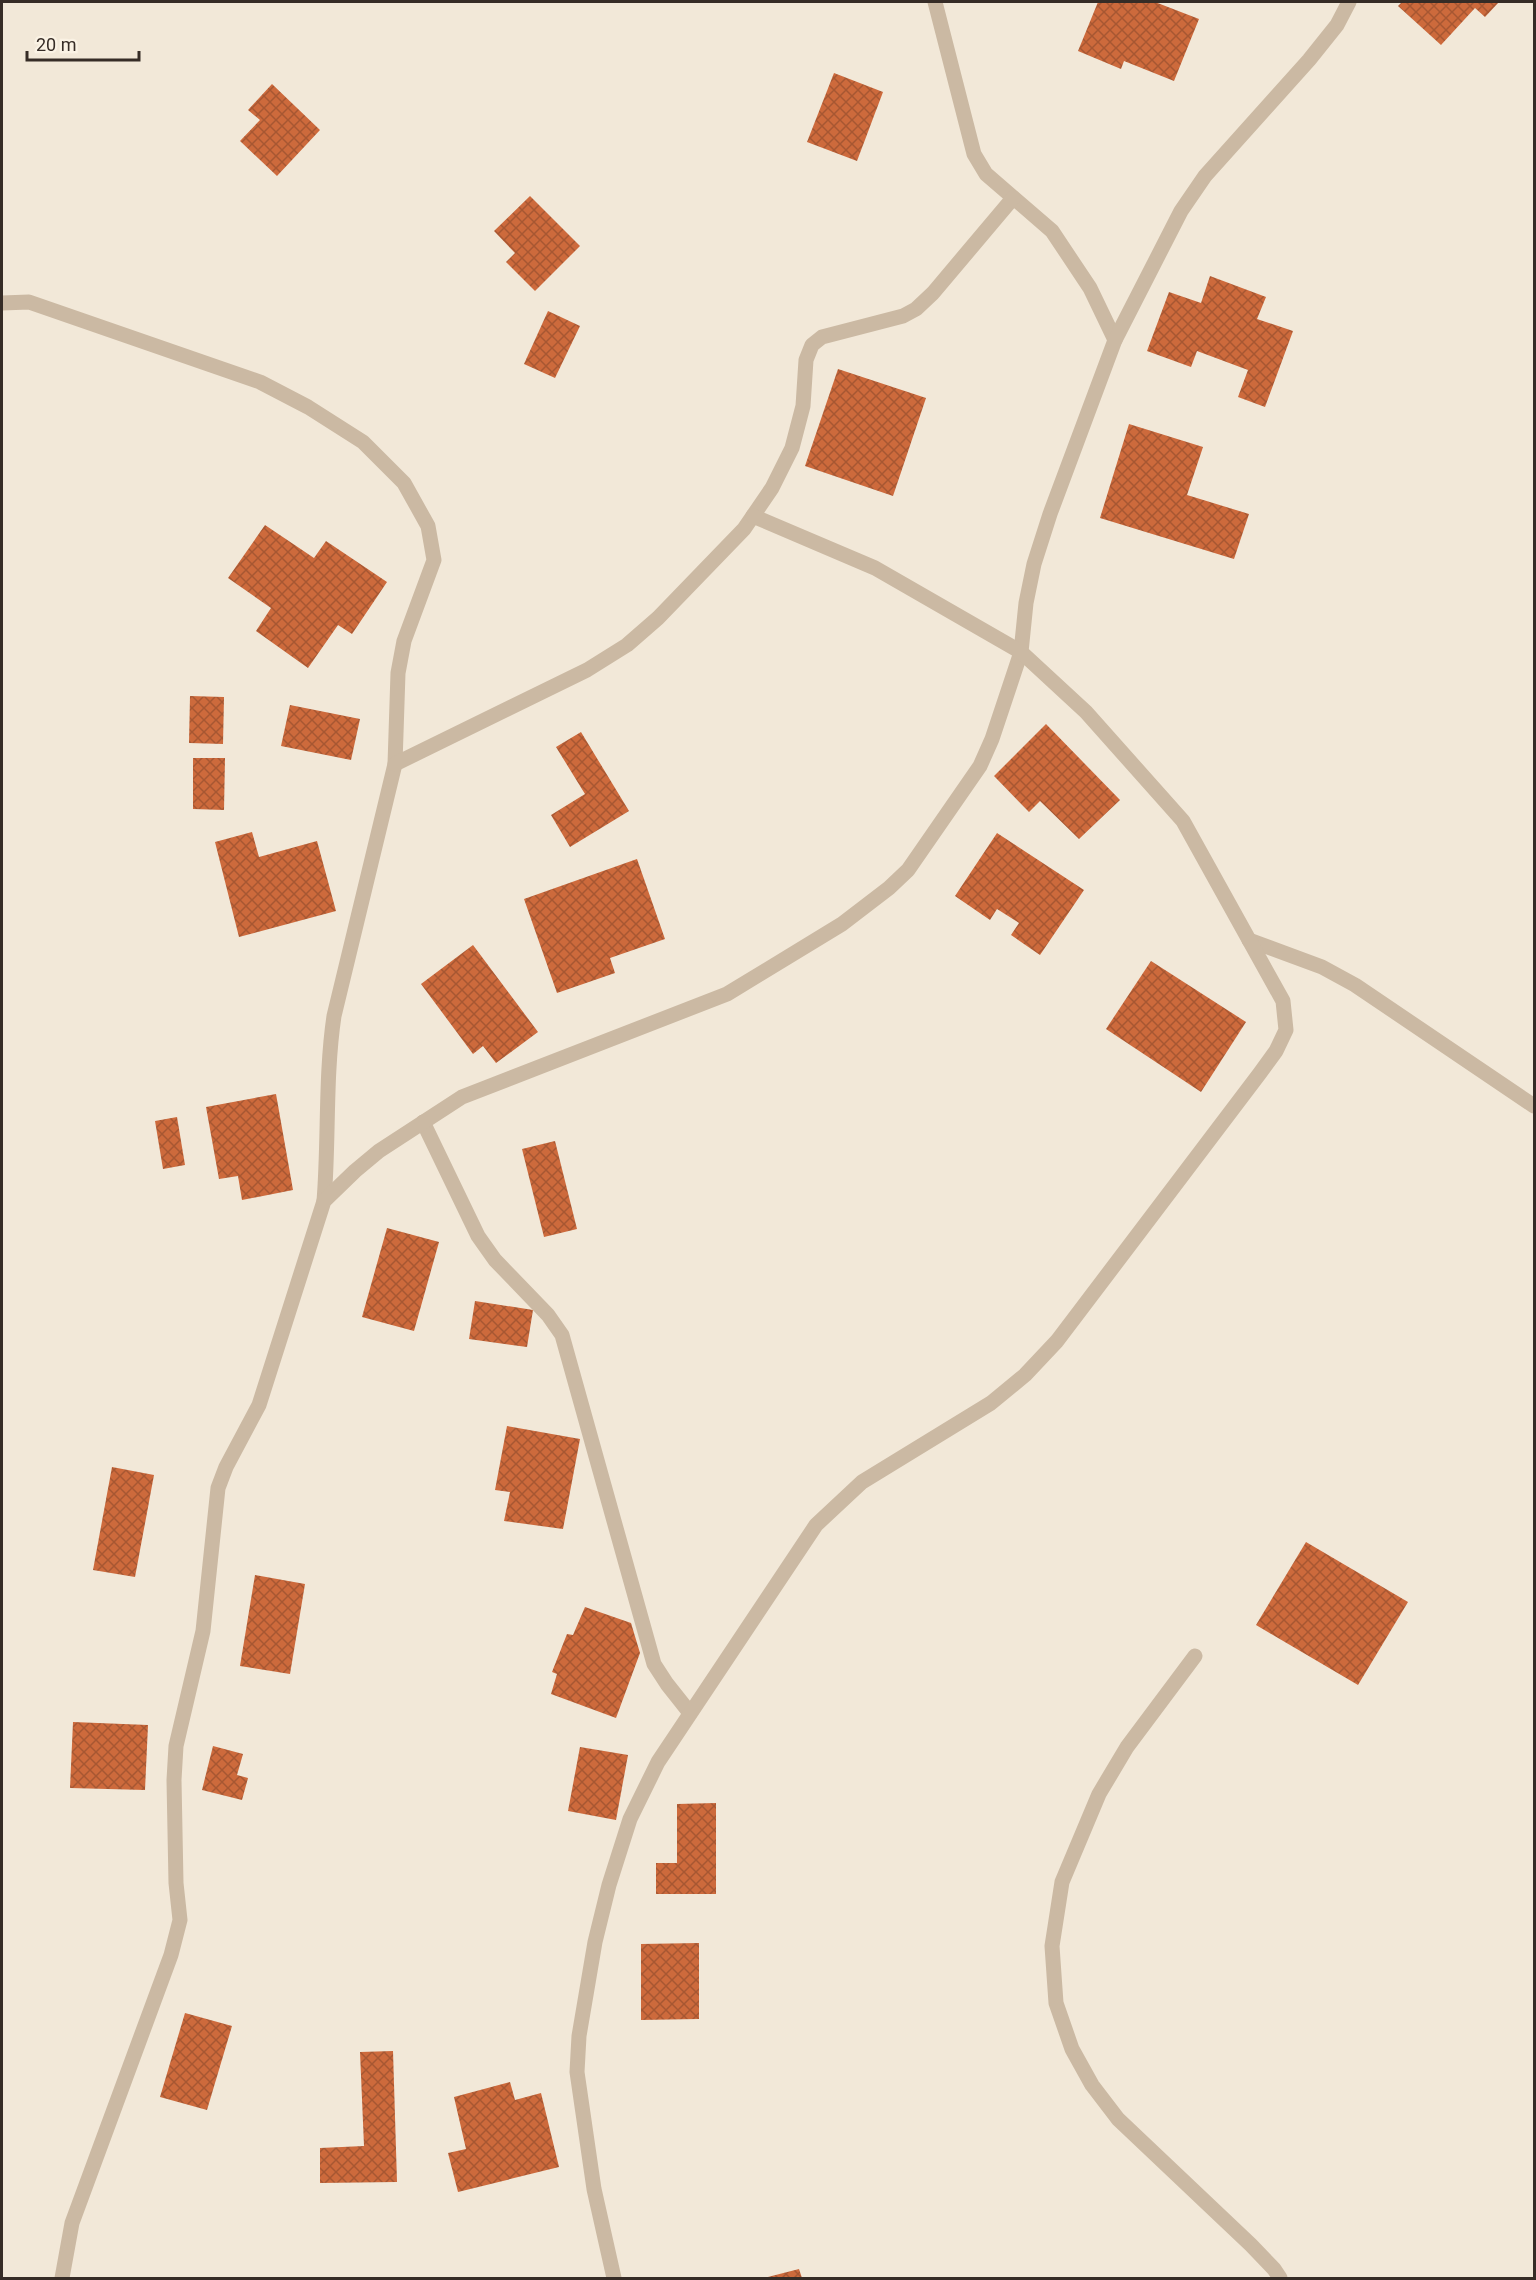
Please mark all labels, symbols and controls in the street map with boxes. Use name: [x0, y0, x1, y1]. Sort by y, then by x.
scale bar: [27, 24, 140, 62]
text: 20 m: [36, 34, 76, 55]

